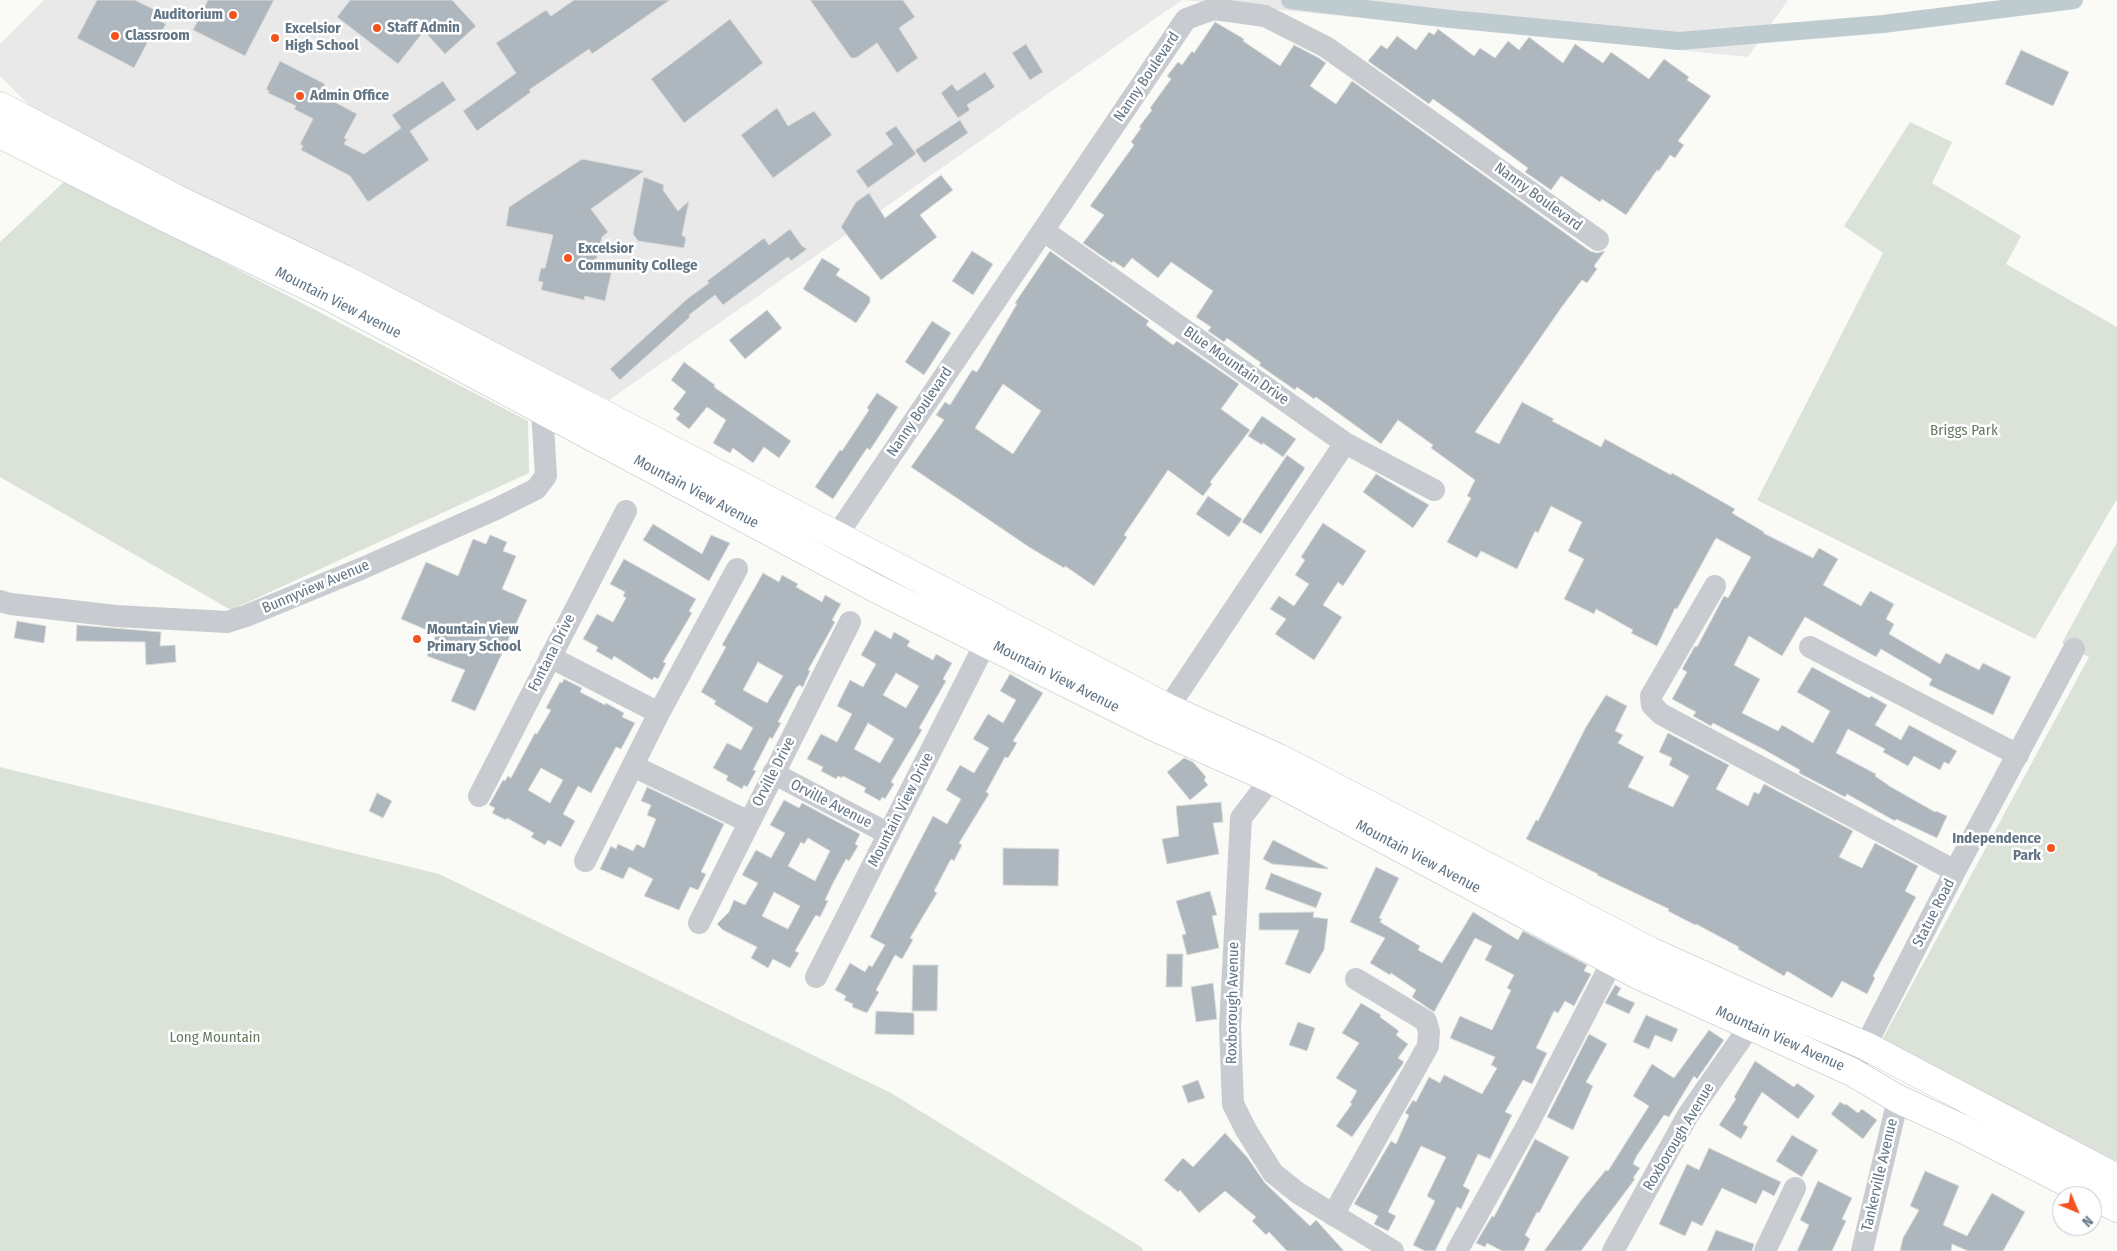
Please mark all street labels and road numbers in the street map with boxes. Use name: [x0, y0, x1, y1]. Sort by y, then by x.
street label: Nanny Boulevard: [1110, 29, 1184, 125]
street label: Nanny Boulevard: [1491, 159, 1585, 235]
street label: Mountain View Avenue: [272, 263, 404, 343]
street label: Blue Mountain Drive: [1180, 323, 1292, 409]
street label: Nanny Boulevard: [883, 364, 957, 460]
street label: Mountain View Avenue: [630, 451, 762, 533]
street label: Bunnyview Avenue: [260, 556, 372, 618]
street label: Fontana Drive: [525, 611, 579, 695]
street label: Mountain View Avenue: [990, 637, 1122, 717]
street label: Orville Drive: [749, 734, 799, 810]
street label: Mountain View Drive: [864, 750, 938, 870]
street label: Orville Avenue: [787, 776, 875, 832]
street label: Mountain View Avenue: [1352, 816, 1484, 898]
street label: Statue Road: [1909, 876, 1959, 950]
street label: Roxborough Avenue: [1223, 942, 1243, 1064]
street label: Mountain View Avenue: [1713, 1003, 1847, 1075]
street label: Roxborough Avenue: [1640, 1080, 1718, 1194]
street label: Tankerville Avenue: [1858, 1117, 1902, 1233]

